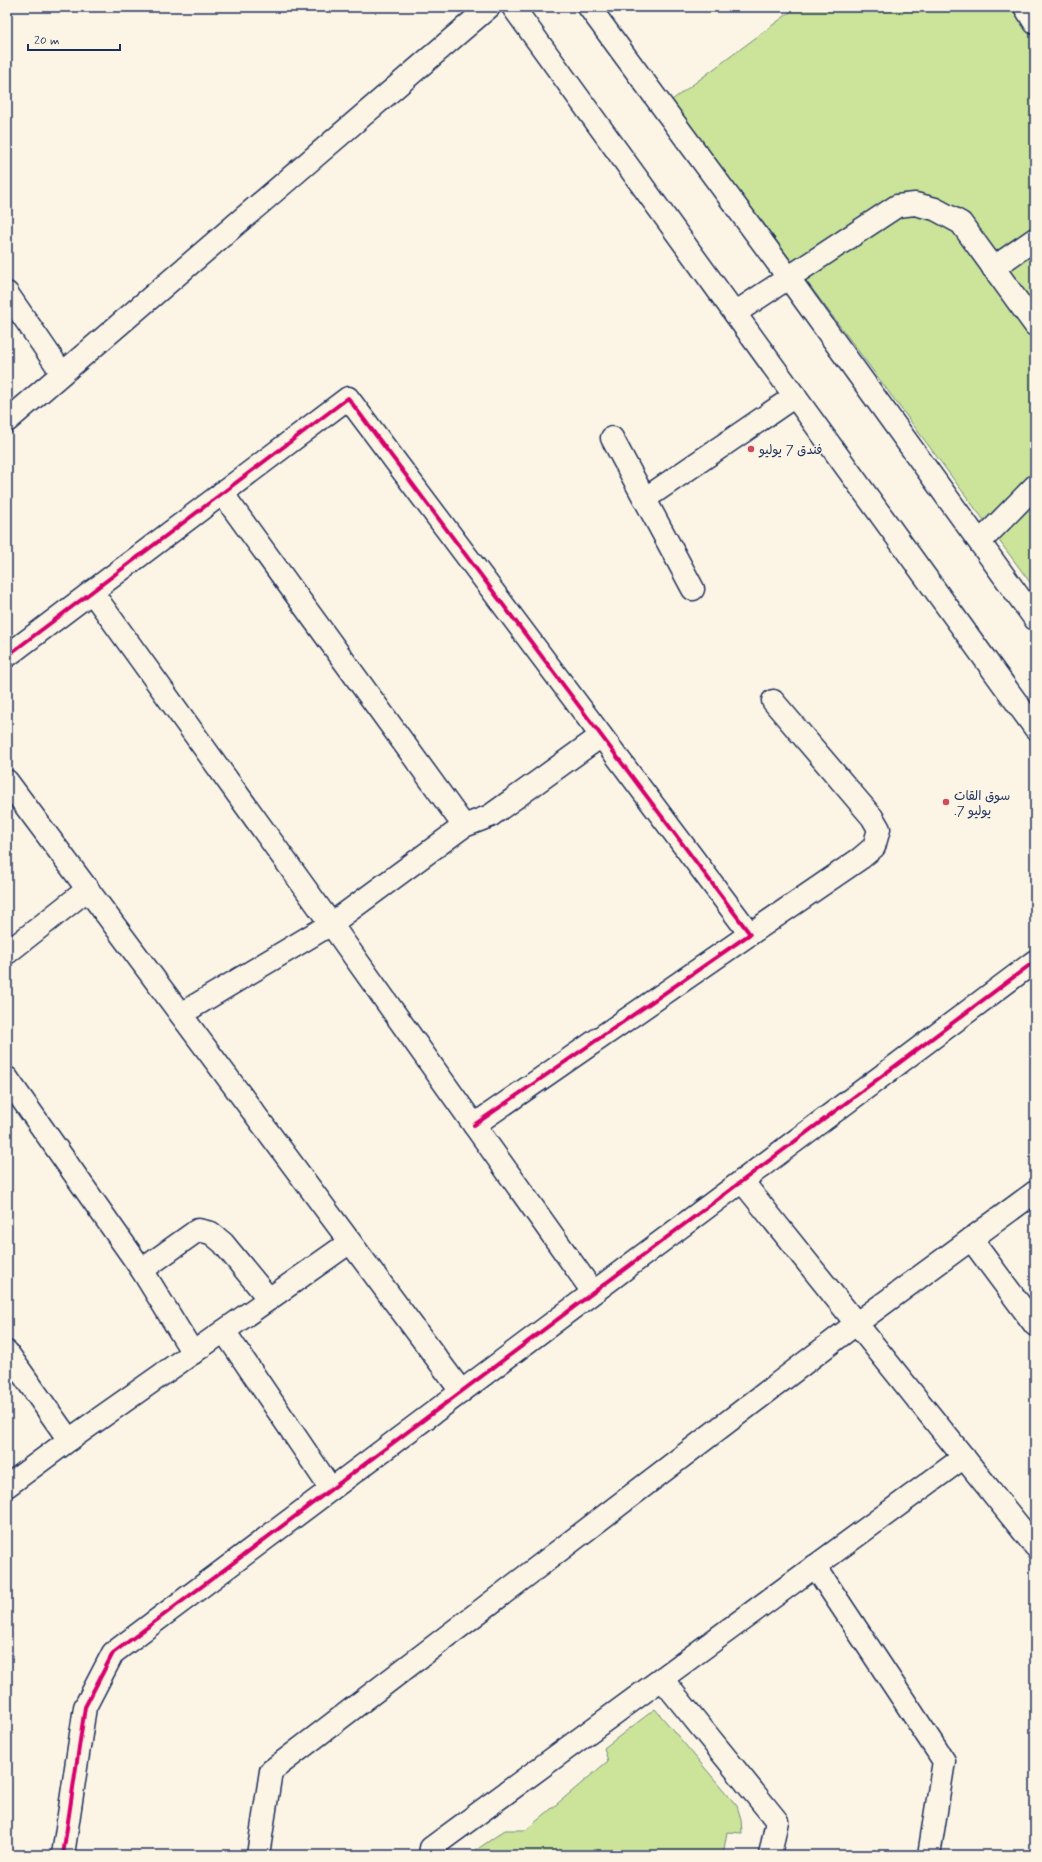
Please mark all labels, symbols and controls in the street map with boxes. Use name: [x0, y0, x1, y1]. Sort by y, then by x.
scale bar: [28, 26, 120, 52]
text: 20 m: [34, 33, 60, 49]
place label: فندق 7 يوليو: [758, 442, 822, 459]
marker: فندق 7 يوليو: [746, 444, 756, 454]
place label: سوق القات .7 يوليو: [954, 788, 1010, 820]
marker: سوق القات .7 يوليو: [941, 797, 951, 807]

